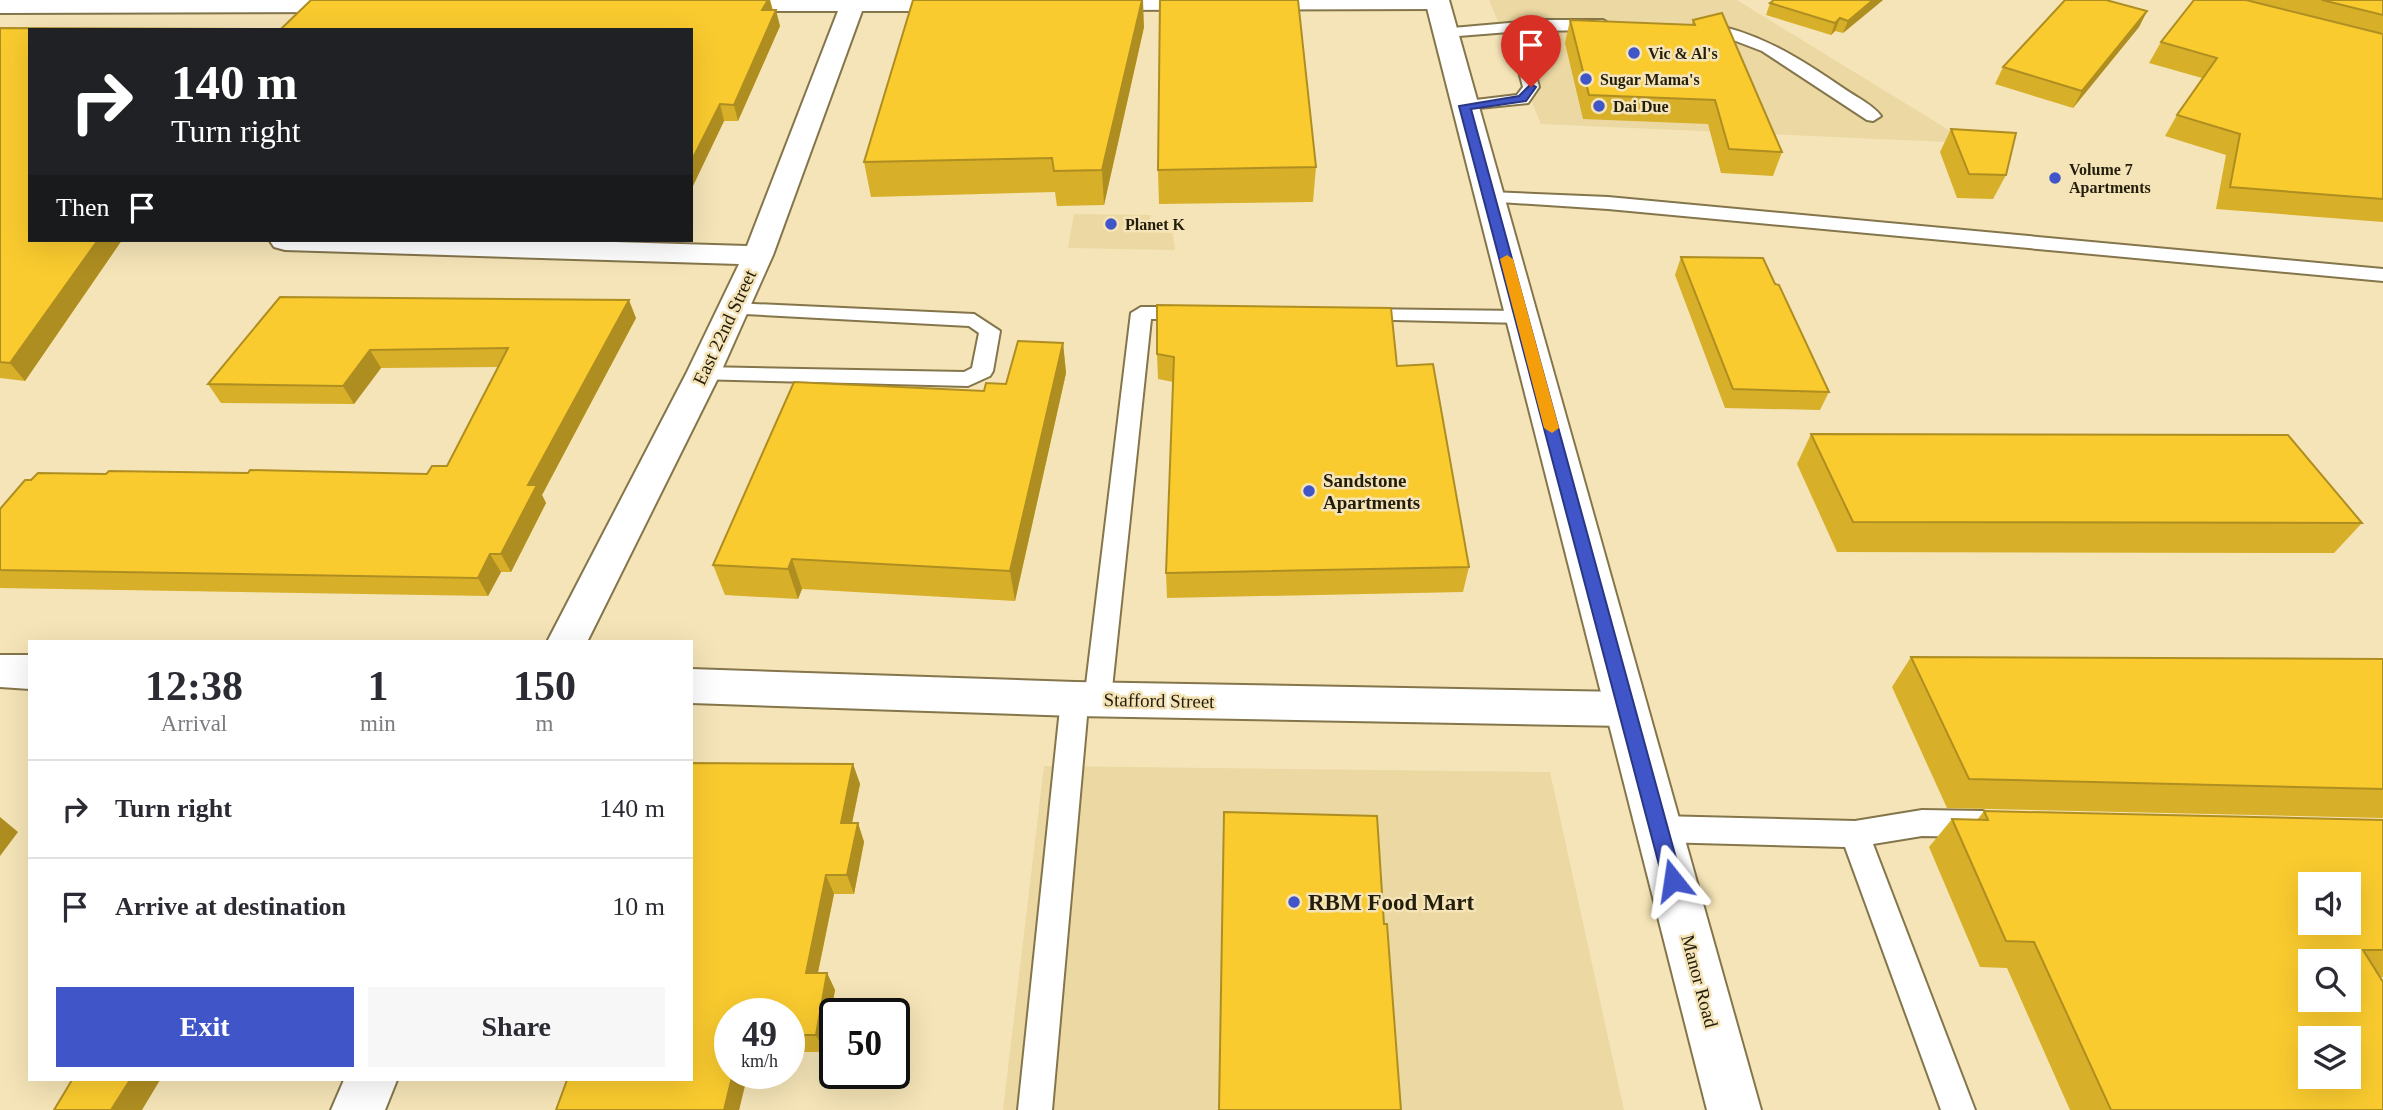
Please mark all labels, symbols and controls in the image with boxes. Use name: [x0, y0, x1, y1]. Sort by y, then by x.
pin: [1501, 15, 1561, 87]
icon: arrive: [1512, 26, 1550, 64]
marker: Vic & Al's: [1626, 45, 1642, 61]
place label: Vic & Al's: [1648, 45, 1718, 62]
text: 140 m: [171, 55, 298, 110]
icon: right: [56, 56, 147, 147]
marker: Sugar Mama's: [1578, 71, 1594, 87]
place label: Sugar Mama's: [1600, 71, 1700, 89]
marker: Dai Due: [1591, 98, 1607, 114]
place label: Dai Due: [1613, 98, 1669, 115]
text: Turn right: [171, 113, 301, 149]
place label: Volume 7 Apartments: [2069, 161, 2151, 197]
marker: Volume 7 Apartments: [2047, 170, 2063, 186]
icon: arrive: [123, 189, 161, 227]
text: Then: [56, 193, 109, 222]
marker: Planet K: [1103, 216, 1119, 232]
place label: Planet K: [1125, 216, 1186, 233]
street label: East 22nd Street: [689, 266, 761, 388]
place label: Sandstone Apartments: [1323, 470, 1420, 513]
marker: Sandstone Apartments: [1301, 483, 1317, 499]
text: 12:38: [145, 663, 243, 709]
text: 1: [367, 663, 388, 709]
text: 150: [513, 663, 576, 709]
street label: Stafford Street: [1103, 689, 1215, 712]
text: Arrival: [161, 711, 227, 736]
text: min: [360, 711, 396, 736]
text: m: [535, 711, 553, 736]
icon: right: [56, 790, 94, 828]
text: Turn right: [115, 794, 232, 823]
text: 140 m: [599, 794, 665, 823]
position arrow: [1636, 843, 1710, 917]
map controls: [2298, 872, 2361, 1089]
button: sound: [2298, 872, 2361, 935]
icon: arrive: [56, 888, 94, 926]
place label: RBM Food Mart: [1308, 890, 1474, 915]
text: Arrive at destination: [115, 892, 346, 921]
text: 10 m: [612, 892, 665, 921]
marker: RBM Food Mart: [1286, 894, 1302, 910]
street label: Manor Road: [1677, 932, 1722, 1030]
button: search: [2298, 949, 2361, 1012]
button: Exit: [56, 987, 354, 1067]
button: Share: [368, 987, 665, 1067]
speed limit sign: 50: [819, 998, 910, 1089]
text: 49: [742, 1015, 777, 1054]
button: layers: [2298, 1026, 2361, 1089]
text: km/h: [741, 1051, 778, 1071]

